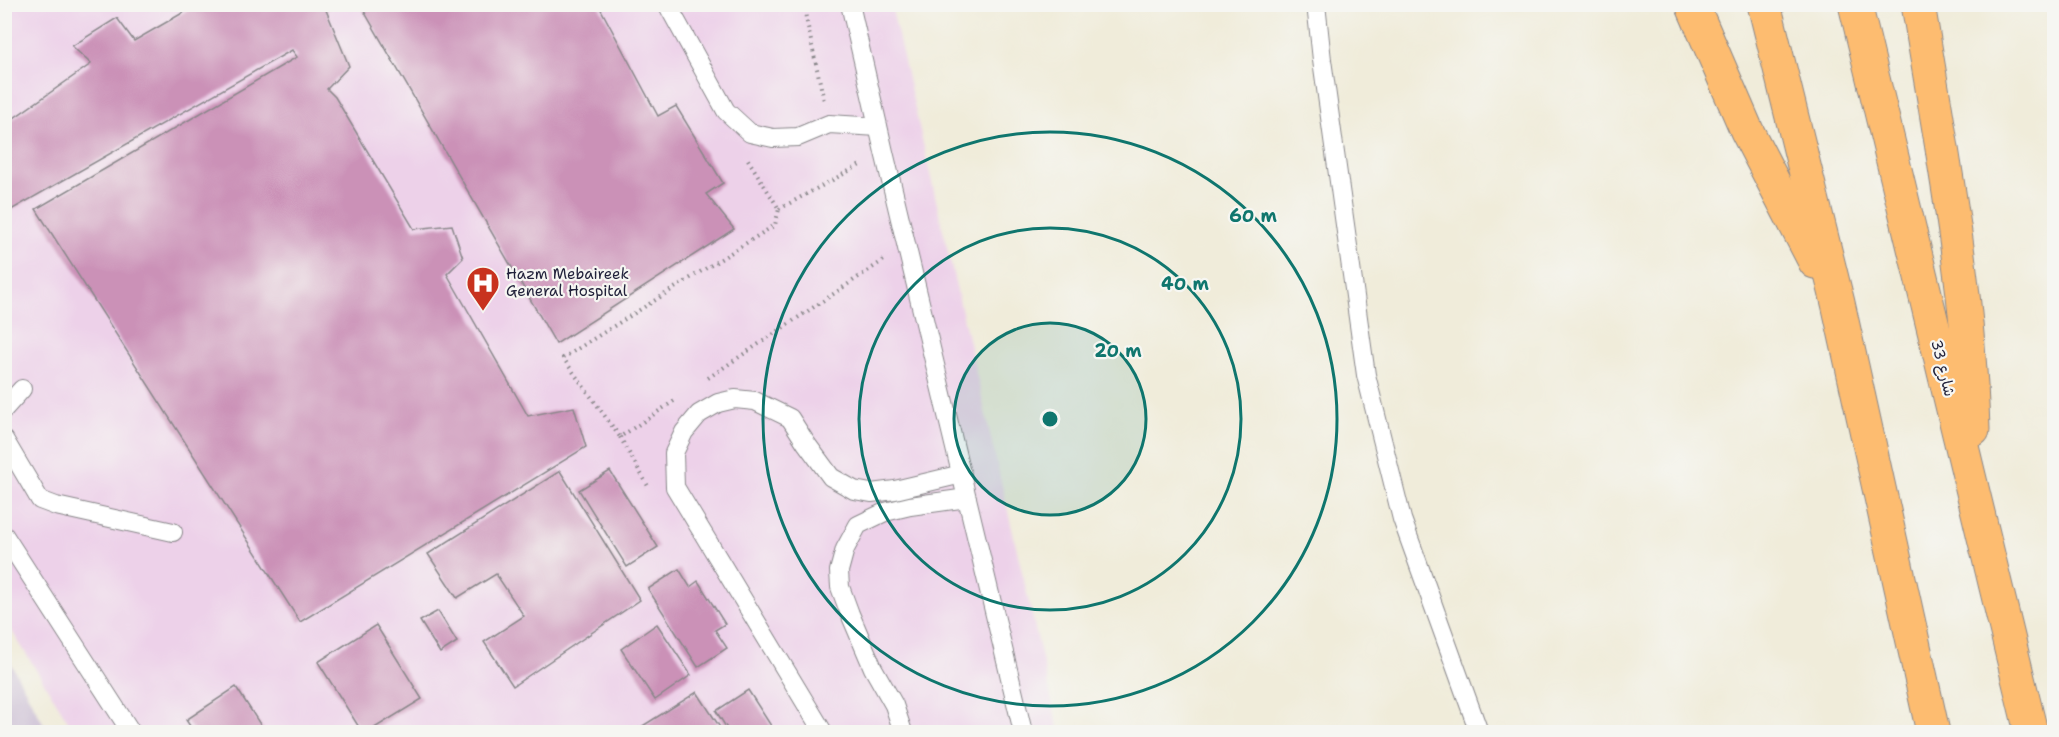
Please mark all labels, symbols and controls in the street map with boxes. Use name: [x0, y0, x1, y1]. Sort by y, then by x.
text: 60 m: [1229, 204, 1277, 228]
place label: Hazm Mebaireek General Hospital: [506, 264, 629, 301]
hospital icon: Hazm Mebaireek General Hospital: [465, 265, 501, 312]
text: 40 m: [1161, 272, 1209, 296]
street label: شارع 33: [1926, 338, 1960, 398]
text: 20 m: [1094, 339, 1142, 363]
centre of rings: [1040, 409, 1060, 429]

